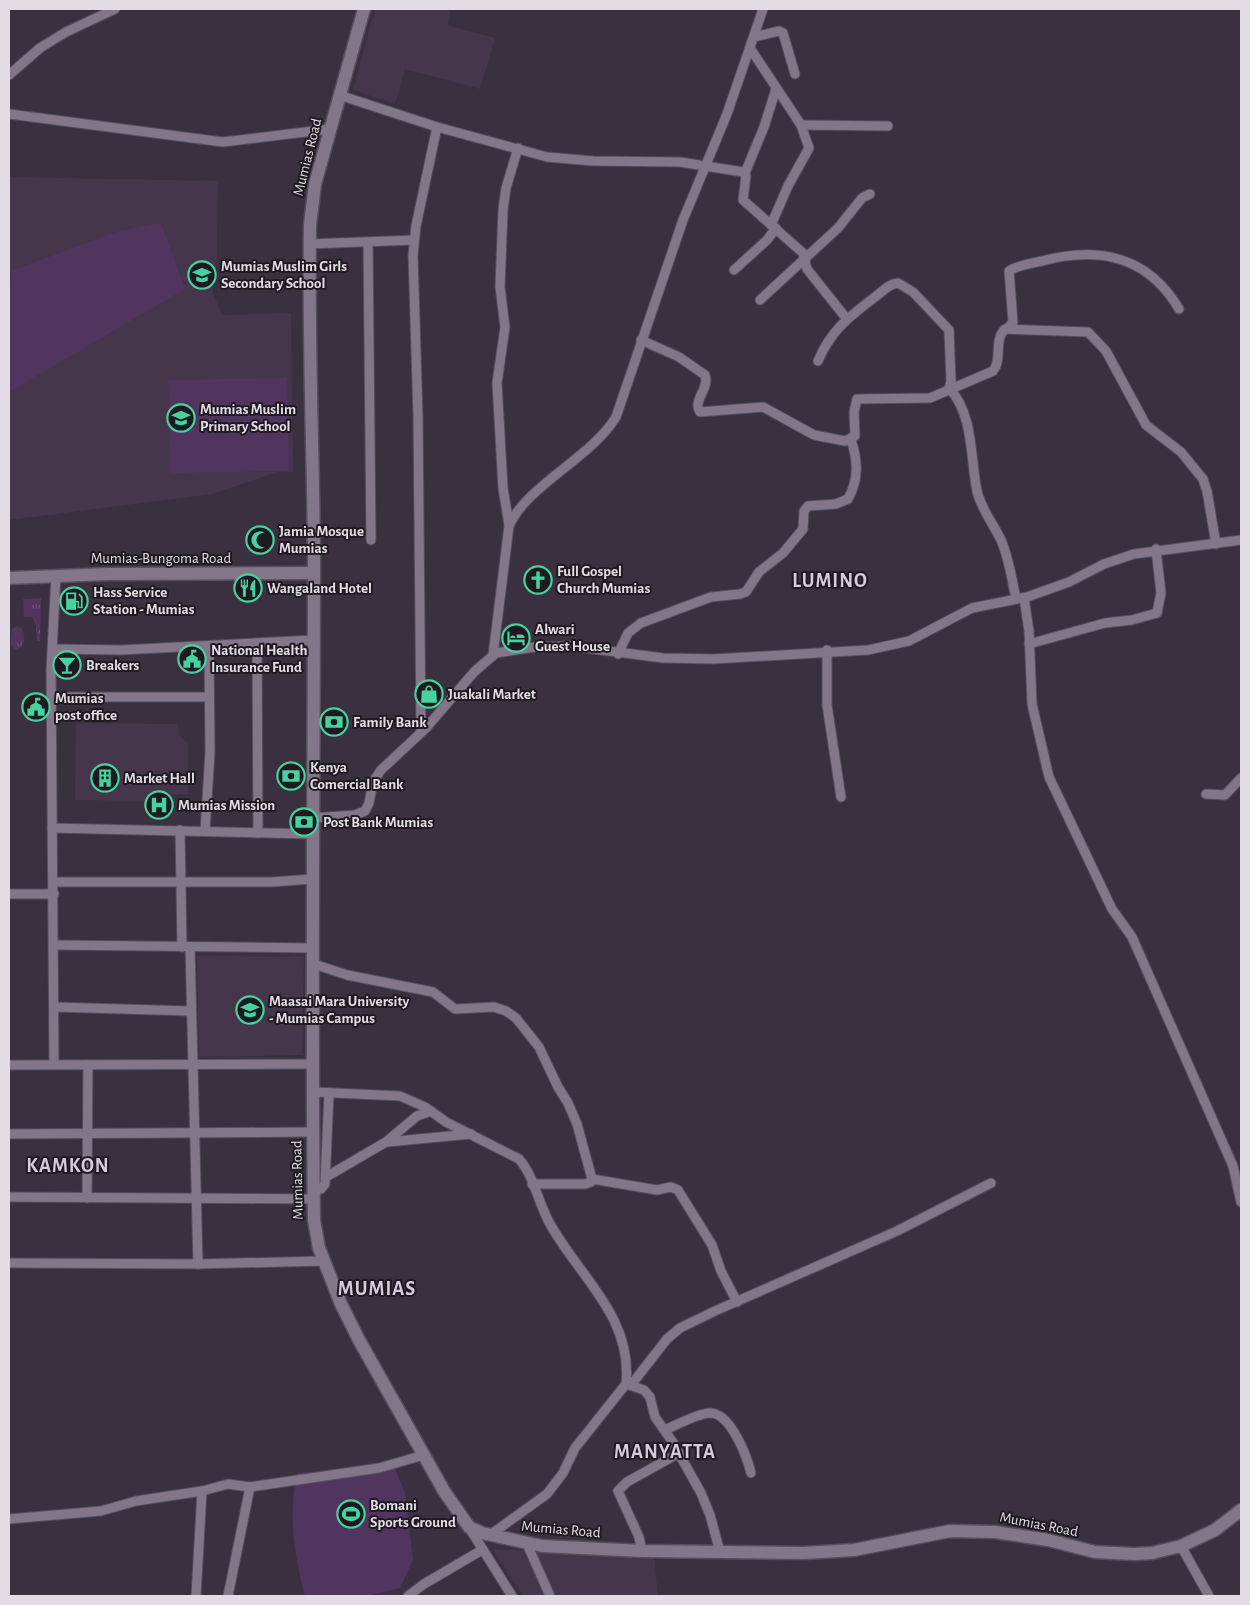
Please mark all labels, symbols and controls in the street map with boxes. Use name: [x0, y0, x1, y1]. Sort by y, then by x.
street label: Mumias Road: [291, 117, 324, 197]
place label: Mumias Muslim Girls Secondary School: [221, 259, 347, 291]
school or university icon: Mumias Muslim Girls Secondary School: [187, 260, 217, 290]
place label: Mumias Muslim Primary School: [200, 402, 296, 434]
school or university icon: Mumias Muslim Primary School: [166, 403, 196, 433]
place label: Jamia Mosque Mumias: [279, 524, 364, 556]
mosque icon: Jamia Mosque Mumias: [245, 525, 275, 555]
street label: Mumias-Bungoma Road: [91, 551, 231, 566]
place label: Full Gospel Church Mumias: [557, 564, 650, 596]
church icon: Full Gospel Church Mumias: [523, 565, 553, 595]
district label: LUMINO: [792, 571, 868, 591]
restaurant icon: Wangaland Hotel: [233, 573, 263, 603]
place label: Wangaland Hotel: [267, 581, 372, 596]
place label: Hass Service Station - Mumias: [93, 585, 195, 617]
fuel station icon: Hass Service Station - Mumias: [59, 586, 89, 616]
place label: Alwari Guest House: [535, 622, 610, 654]
hotel icon: Alwari Guest House: [501, 623, 531, 653]
place label: National Health Insurance Fund: [211, 643, 308, 675]
public building icon: National Health Insurance Fund: [177, 644, 207, 674]
bar icon: Breakers: [52, 650, 82, 680]
place label: Breakers: [86, 658, 140, 673]
shop icon: Juakali Market: [414, 679, 444, 709]
place label: Juakali Market: [448, 687, 536, 702]
place label: Mumias post office: [55, 691, 117, 723]
public building icon: Mumias post office: [21, 692, 51, 722]
bank icon: Family Bank: [319, 707, 349, 737]
place label: Family Bank: [353, 715, 427, 730]
place label: Kenya Comercial Bank: [310, 760, 404, 792]
bank icon: Kenya Comercial Bank: [276, 761, 306, 791]
building icon: Market Hall: [90, 763, 120, 793]
place label: Market Hall: [124, 771, 195, 786]
hospital icon: Mumias Mission: [144, 790, 174, 820]
place label: Mumias Mission: [178, 798, 275, 813]
bank icon: Post Bank Mumias: [289, 807, 319, 837]
place label: Post Bank Mumias: [323, 815, 433, 830]
place label: Maasai Mara University - Mumias Campus: [269, 994, 410, 1026]
school or university icon: Maasai Mara University - Mumias Campus: [235, 995, 265, 1025]
street label: Mumias Road: [289, 1140, 306, 1220]
district label: KAMKON: [26, 1156, 110, 1176]
district label: MUMIAS: [338, 1279, 416, 1299]
district label: MANYATTA: [614, 1442, 716, 1462]
place label: Bomani Sports Ground: [370, 1498, 456, 1530]
sports icon: Bomani Sports Ground: [336, 1499, 366, 1529]
street label: Mumias Road: [998, 1510, 1080, 1539]
street label: Mumias Road: [521, 1519, 601, 1540]

